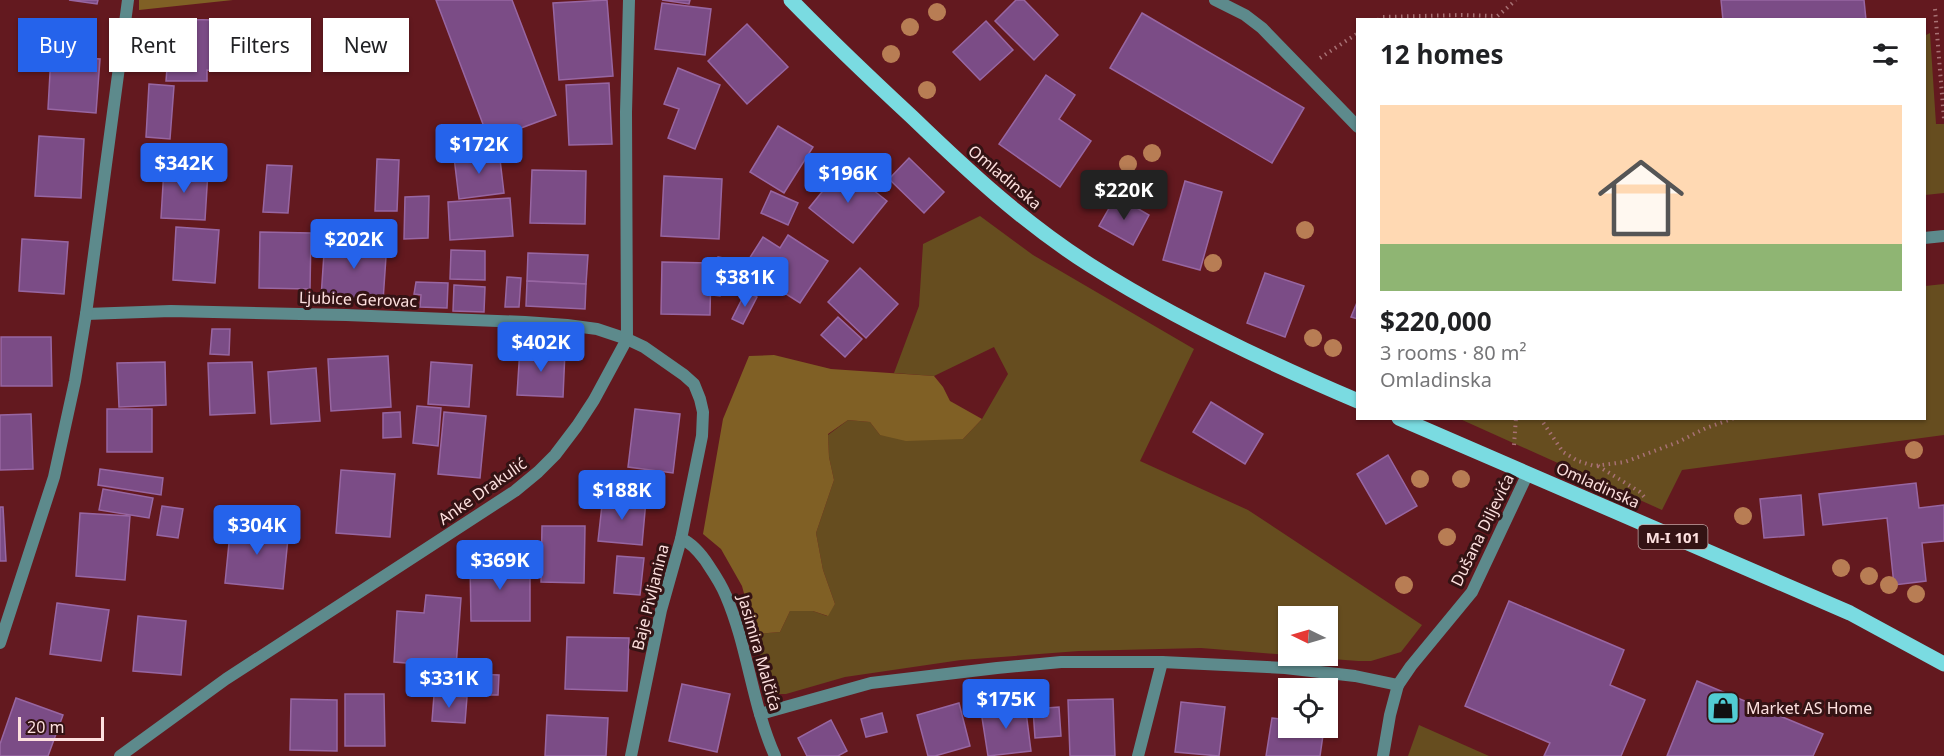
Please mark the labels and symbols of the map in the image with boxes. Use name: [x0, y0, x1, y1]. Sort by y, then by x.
pin: $172K: [437, 124, 521, 175]
street label: Omladinska: [964, 140, 1046, 214]
pin: $342K: [142, 143, 226, 194]
pin: $196K: [806, 153, 890, 204]
pin: $220K: [1082, 170, 1166, 221]
pin: $202K: [312, 219, 396, 270]
pin: $381K: [703, 257, 787, 308]
street label: Ljubice Gerovac: [298, 286, 418, 312]
pin: $402K: [499, 322, 583, 373]
street label: Anke Drakulić: [433, 452, 531, 530]
street label: Omladinska: [1553, 457, 1643, 513]
pin: $188K: [580, 470, 664, 521]
street label: Dušana Diljevića: [1445, 470, 1519, 590]
pin: $304K: [215, 505, 299, 556]
road number: M-I 101: [1638, 525, 1708, 549]
pin: $369K: [458, 540, 542, 591]
street label: Baje Pivljanina: [626, 542, 674, 652]
street label: Jasimira Malčića: [732, 590, 787, 714]
north arrow: [1278, 606, 1338, 666]
pin: $331K: [407, 658, 491, 709]
pin: $175K: [964, 679, 1048, 730]
shop icon: Market AS Home: [1705, 690, 1741, 726]
place label: Market AS Home: [1746, 697, 1872, 719]
scale bar: [18, 714, 104, 742]

